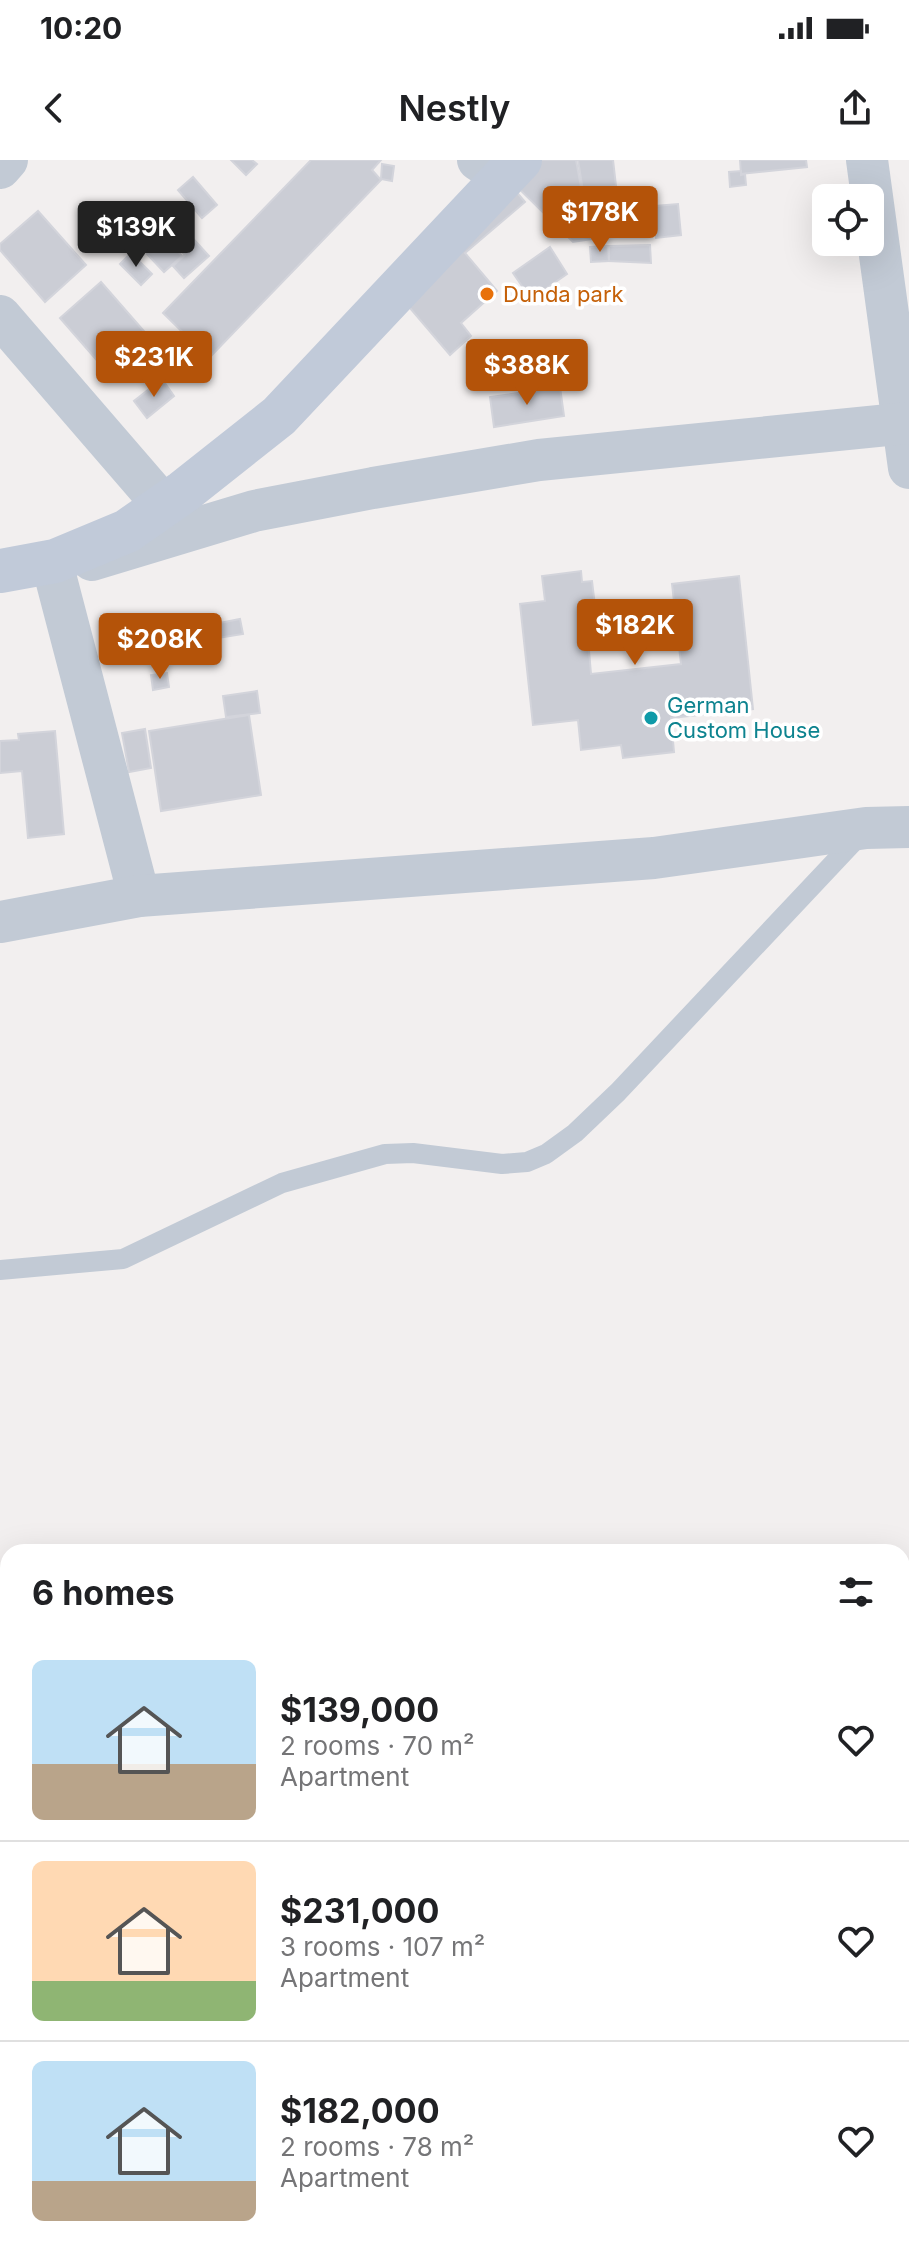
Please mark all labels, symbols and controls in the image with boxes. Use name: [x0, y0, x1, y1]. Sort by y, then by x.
text: 10:20: [40, 10, 122, 46]
icon: back: [32, 86, 76, 130]
text: Nestly: [398, 86, 511, 130]
icon: share: [833, 86, 877, 130]
map controls: [812, 184, 884, 256]
button: locate: [812, 184, 884, 256]
pin: $178K: [544, 186, 656, 254]
text: $178K: [561, 196, 639, 227]
pin: $139K: [80, 201, 192, 269]
text: $139K: [96, 211, 176, 242]
place label: Dunda park: [503, 281, 624, 307]
marker: Dunda park: [478, 285, 496, 303]
pin: $231K: [98, 331, 210, 399]
pin: $388K: [471, 339, 583, 407]
text: $231K: [114, 341, 194, 372]
text: $388K: [484, 349, 570, 380]
pin: $182K: [579, 599, 691, 667]
text: $182K: [595, 609, 675, 640]
pin: $208K: [104, 613, 216, 681]
text: $208K: [117, 623, 203, 654]
place label: German Custom House: [667, 692, 820, 743]
marker: German Custom House: [642, 709, 660, 727]
icon: filters: [834, 1570, 878, 1614]
text: 6 homes: [32, 1572, 174, 1613]
text: $139,000: [280, 1689, 439, 1730]
icon: home: [96, 1692, 192, 1788]
icon: heart: [834, 1718, 878, 1762]
text: 2 rooms · 70 m²: [280, 1730, 475, 1761]
text: Apartment: [280, 1761, 409, 1792]
text: $231,000: [280, 1890, 439, 1931]
icon: home: [96, 1893, 192, 1989]
icon: heart: [834, 1919, 878, 1963]
text: 3 rooms · 107 m²: [280, 1931, 485, 1962]
text: Apartment: [280, 1962, 409, 1993]
text: $182,000: [280, 2090, 440, 2131]
icon: home: [96, 2093, 192, 2189]
icon: heart: [834, 2119, 878, 2163]
text: 2 rooms · 78 m²: [280, 2131, 474, 2162]
text: Apartment: [280, 2162, 409, 2193]

